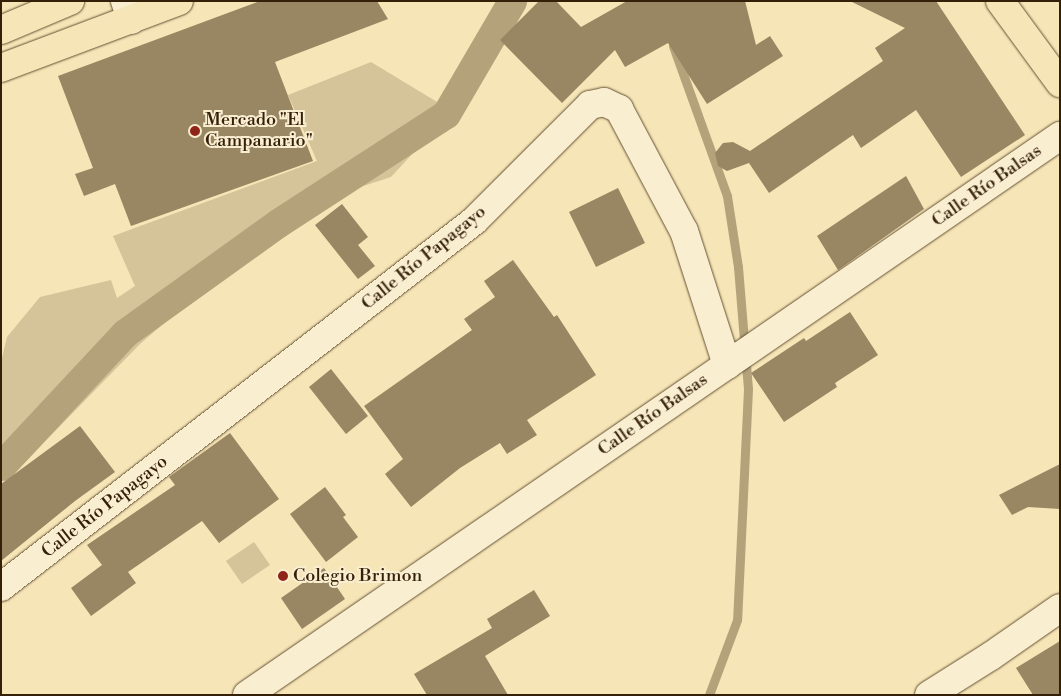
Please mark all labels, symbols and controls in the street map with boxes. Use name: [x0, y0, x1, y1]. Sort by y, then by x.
place label: Mercado "El Campanario": [205, 110, 313, 152]
marker: Mercado "El Campanario": [189, 125, 201, 137]
street label: Calle Río Balsas: [928, 140, 1046, 232]
street label: Calle Río Papagayo: [357, 201, 491, 315]
street label: Calle Río Balsas: [594, 369, 712, 461]
street label: Calle Río Papagayo: [38, 451, 172, 563]
place label: Colegio Brimon: [293, 565, 422, 587]
marker: Colegio Brimon: [277, 570, 289, 582]

